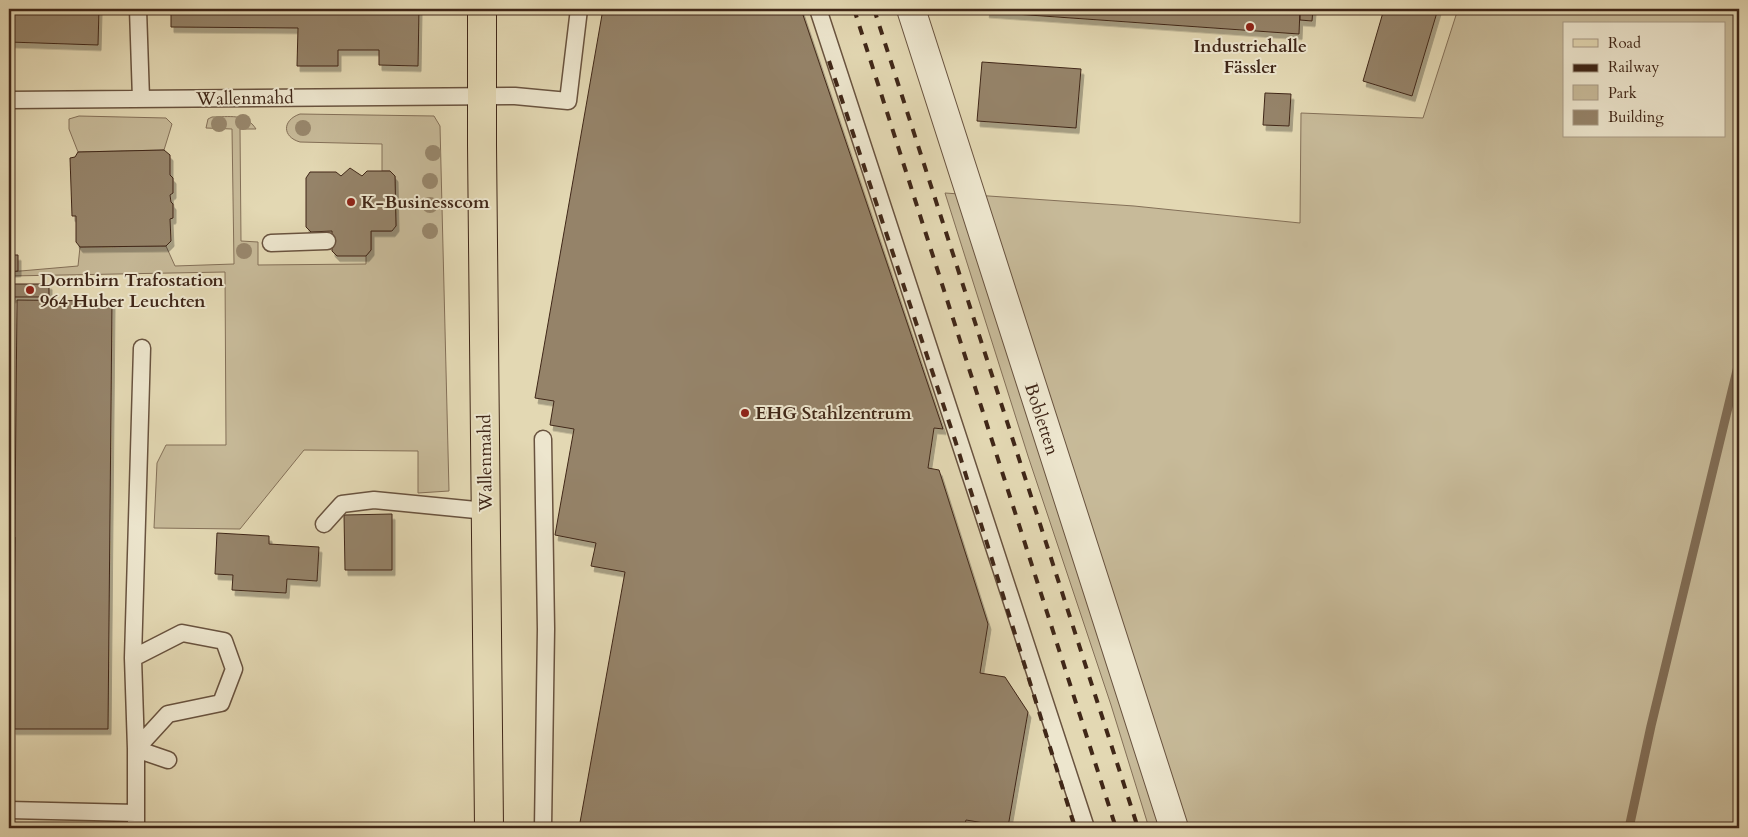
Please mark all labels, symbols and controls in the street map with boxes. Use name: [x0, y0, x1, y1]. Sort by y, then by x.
marker: Industriehalle Fässler: [1244, 21, 1256, 33]
legend: [1563, 22, 1726, 138]
text: Road: [1608, 33, 1641, 53]
place label: Industriehalle Fässler: [1193, 34, 1307, 80]
text: Railway: [1608, 57, 1659, 77]
text: Park: [1608, 83, 1637, 103]
street label: Wallenmahd: [195, 85, 294, 112]
text: Building: [1608, 107, 1664, 127]
place label: K-Businesscom: [361, 190, 490, 215]
marker: K-Businesscom: [345, 196, 357, 208]
place label: Dornbirn Trafostation 964 Huber Leuchten: [40, 268, 224, 314]
marker: Dornbirn Trafostation 964 Huber Leuchten: [24, 284, 36, 296]
street label: Bobletten: [1018, 380, 1065, 459]
place label: EHG Stahlzentrum: [755, 401, 912, 426]
marker: EHG Stahlzentrum: [739, 407, 751, 419]
street label: Wallenmahd: [472, 414, 499, 513]

